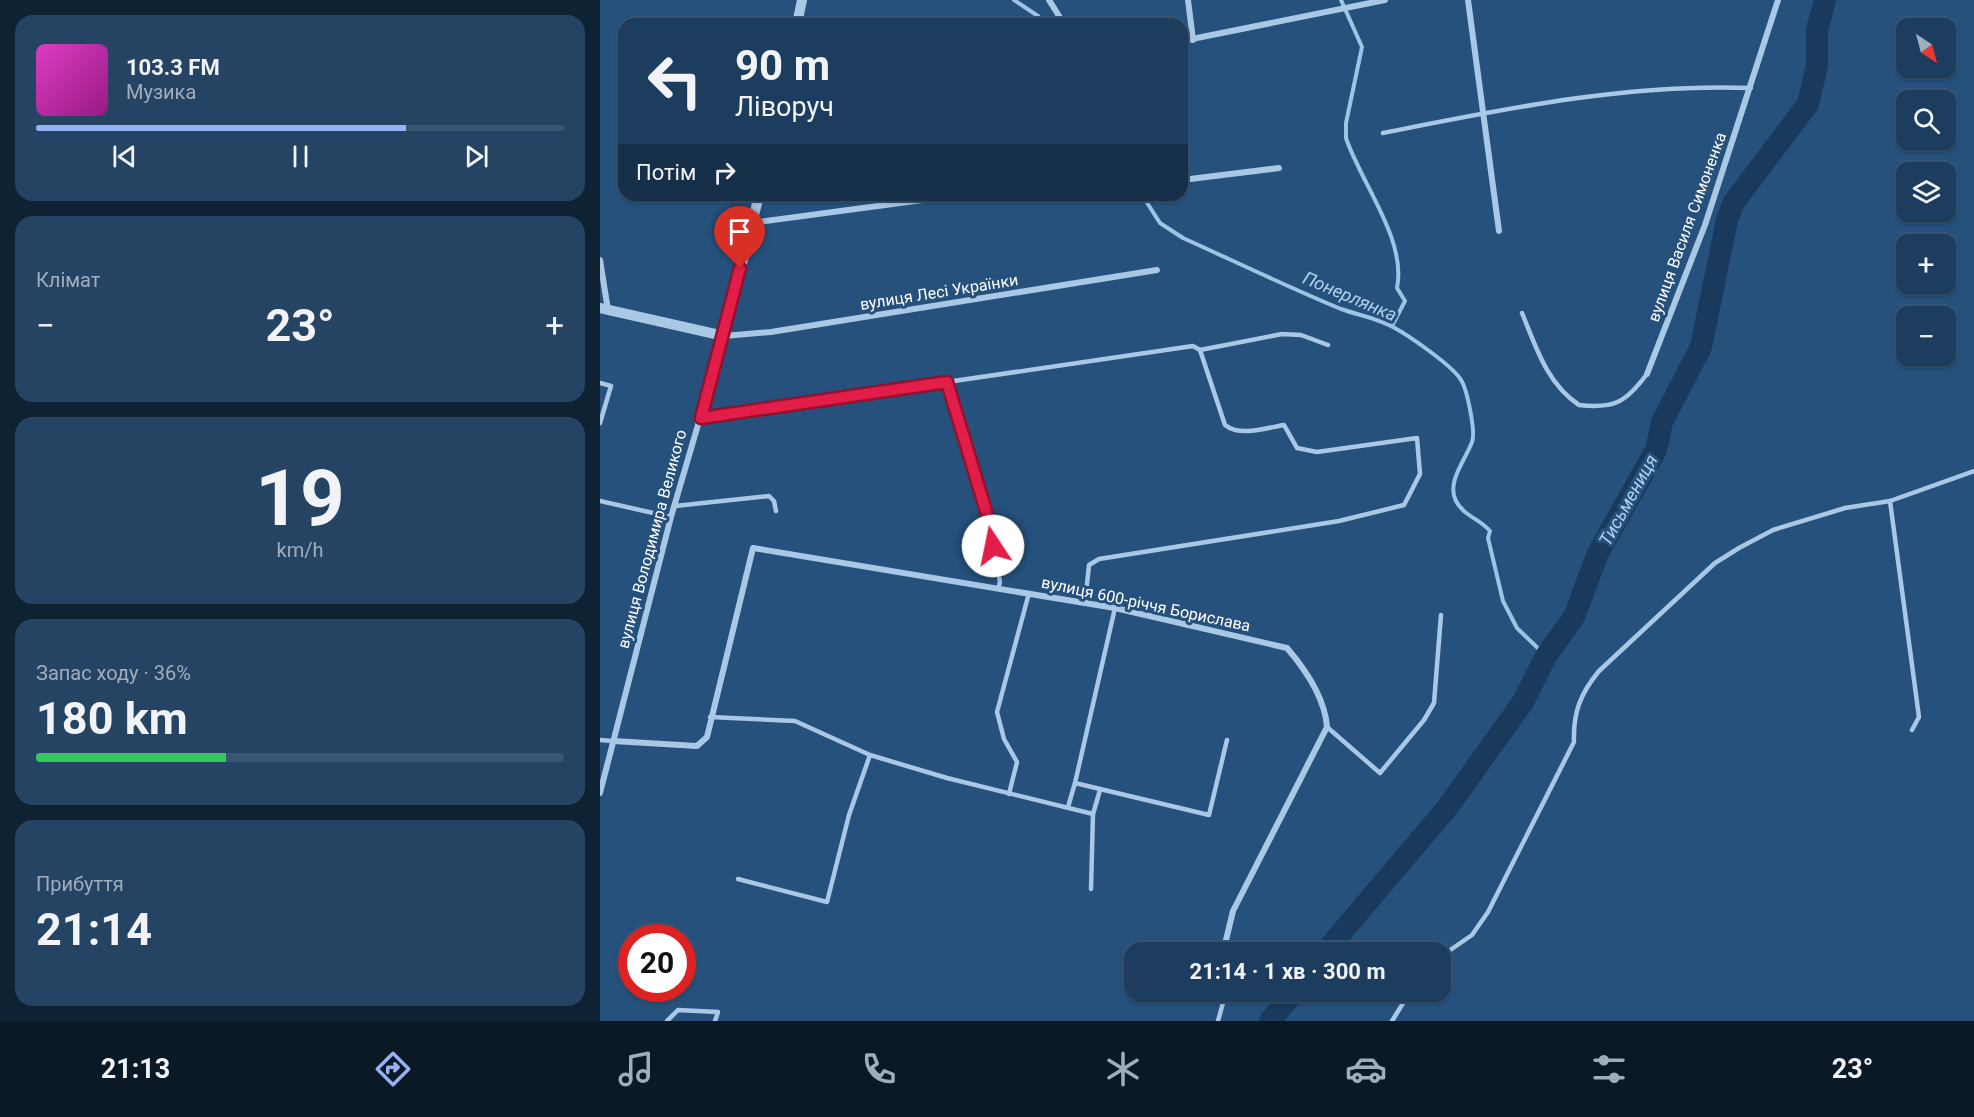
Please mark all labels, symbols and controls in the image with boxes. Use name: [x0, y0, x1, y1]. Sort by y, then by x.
north arrow: [1896, 18, 1956, 78]
map controls: [1896, 18, 1956, 366]
text: 90 m: [735, 41, 830, 90]
icon: left: [636, 42, 714, 120]
text: 103.3 FM: [126, 55, 220, 80]
text: Музика: [126, 80, 196, 104]
button: search: [1896, 90, 1956, 150]
text: Ліворуч: [735, 91, 834, 123]
street label: вулиця Василя Симоненка: [1644, 130, 1730, 324]
icon: previous: [108, 140, 141, 173]
icon: pause: [284, 140, 317, 173]
icon: next: [460, 140, 493, 173]
icon: right: [708, 156, 741, 189]
text: Потім: [636, 160, 696, 185]
button: layers: [1896, 162, 1956, 222]
pin: [714, 206, 765, 268]
icon: arrive: [723, 215, 756, 248]
button: +: [1896, 234, 1956, 294]
water label: Понерлянка: [1300, 267, 1400, 325]
text: Клімат: [36, 268, 100, 292]
street label: вулиця Лесі Українки: [859, 270, 1019, 314]
text: 23°: [265, 299, 335, 352]
text: −: [36, 306, 55, 345]
text: +: [545, 306, 564, 345]
button: −: [1896, 306, 1956, 366]
street label: вулиця Володимира Великого: [614, 427, 690, 651]
water label: Тисьмениця: [1594, 451, 1662, 549]
text: 19: [255, 453, 345, 544]
position arrow: [961, 514, 1025, 578]
text: km/h: [277, 538, 323, 562]
street label: вулиця 600-річчя Борислава: [1040, 573, 1252, 635]
text: Запас ходу · 36%: [36, 661, 191, 685]
text: 180 km: [36, 692, 188, 745]
text: Прибуття: [36, 872, 124, 896]
text: 21:14: [36, 903, 152, 956]
speed limit sign: 20: [618, 924, 696, 1002]
text: 21:14 · 1 хв · 300 m: [1190, 959, 1385, 984]
icon: directions: [372, 1048, 414, 1090]
icon: music: [615, 1048, 657, 1090]
icon: phone: [858, 1048, 900, 1090]
icon: climate: [1102, 1048, 1144, 1090]
icon: car: [1345, 1048, 1387, 1090]
icon: filters: [1588, 1048, 1630, 1090]
text: 21:13: [101, 1053, 170, 1085]
text: 23°: [1832, 1053, 1873, 1085]

